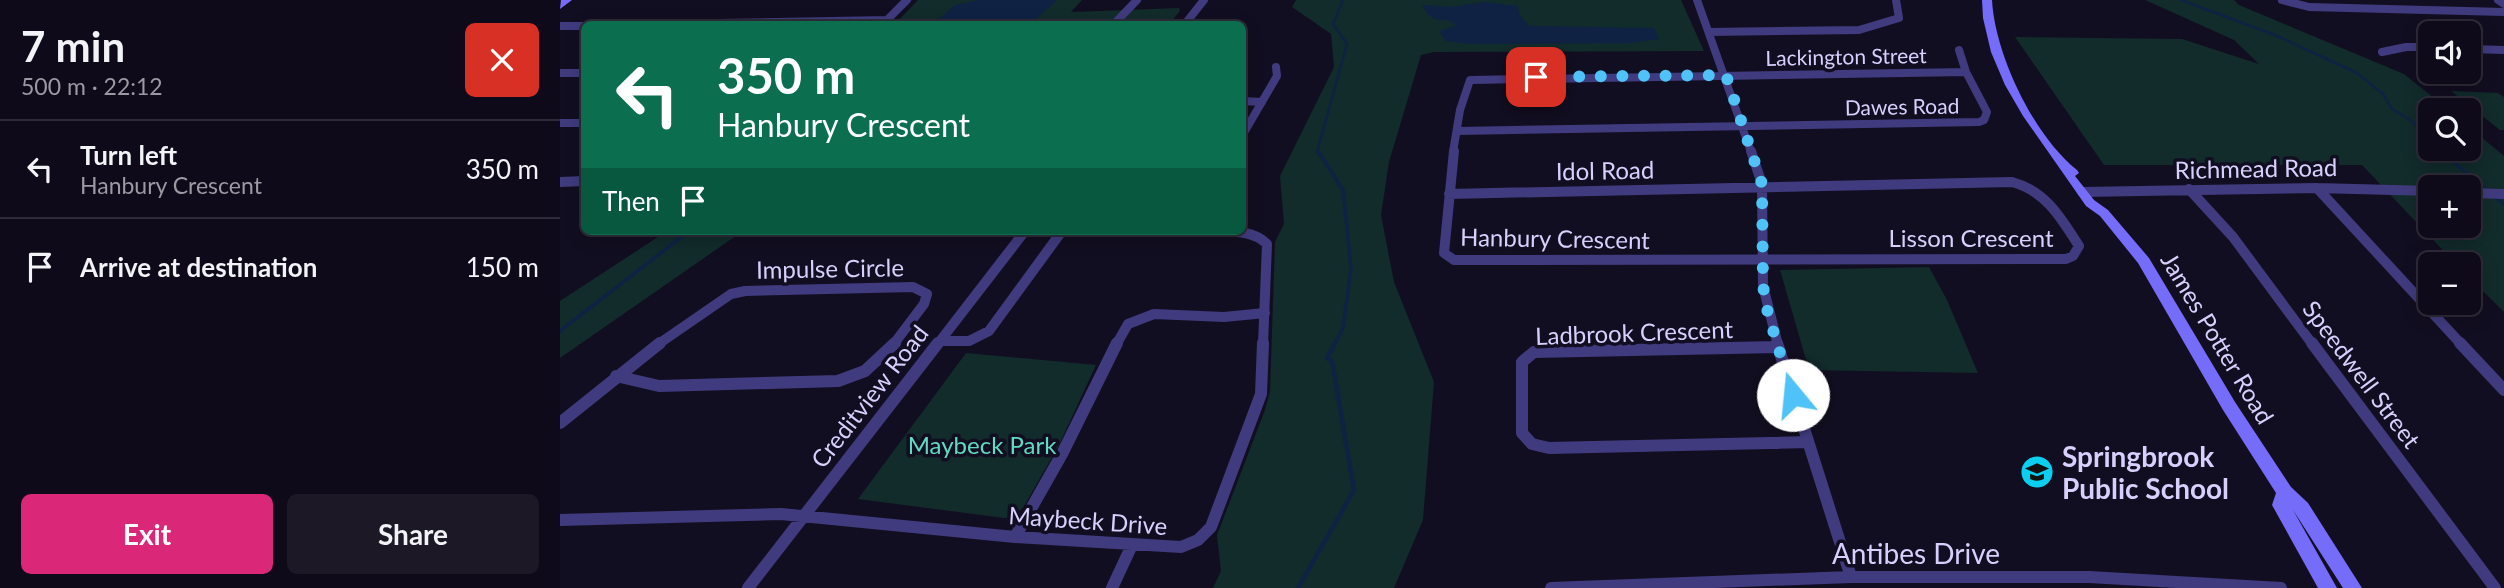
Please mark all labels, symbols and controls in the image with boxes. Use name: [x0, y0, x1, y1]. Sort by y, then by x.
text: 7 min: [21, 21, 125, 71]
map controls: [2418, 21, 2481, 315]
button: sound: [2418, 21, 2481, 84]
button: close: [465, 23, 539, 97]
street label: Lackington Street: [1765, 42, 1927, 70]
text: 350 m: [717, 46, 855, 104]
pin: [1506, 47, 1566, 107]
icon: left: [602, 49, 693, 140]
icon: arrive: [1517, 58, 1555, 96]
text: 500 m · 22:12: [21, 72, 163, 100]
street label: Dawes Road: [1845, 93, 1959, 119]
button: search: [2418, 98, 2481, 161]
text: Hanbury Crescent: [717, 105, 970, 144]
text: Turn left: [80, 139, 177, 171]
icon: left: [21, 150, 59, 188]
street label: Richmead Road: [2174, 152, 2338, 184]
text: 350 m: [466, 153, 539, 185]
street label: Idol Road: [1556, 155, 1654, 185]
text: Hanbury Crescent: [80, 171, 262, 199]
button: +: [2418, 175, 2481, 238]
icon: arrive: [674, 182, 712, 220]
text: Then: [602, 185, 660, 217]
street label: Hanbury Crescent: [1460, 222, 1651, 254]
street label: Lisson Crescent: [1888, 223, 2054, 252]
street label: James Potter Road: [2156, 247, 2280, 429]
icon: arrive: [21, 248, 59, 286]
text: Arrive at destination: [80, 251, 317, 283]
text: 150 m: [466, 251, 539, 283]
street label: Impulse Circle: [756, 252, 904, 284]
button: −: [2418, 252, 2481, 315]
street label: Speedwell Street: [2297, 295, 2427, 454]
street label: Ladbrook Crescent: [1535, 314, 1734, 350]
street label: Creditview Road: [804, 319, 934, 473]
position arrow: [1756, 358, 1830, 432]
park label: Maybeck Park: [908, 430, 1057, 459]
place label: Springbrook Public School: [2062, 439, 2229, 505]
school or university icon: Springbrook Public School: [2018, 453, 2056, 491]
button: Exit: [21, 494, 273, 574]
button: Share: [287, 494, 539, 574]
street label: Maybeck Drive: [1008, 500, 1168, 540]
street label: Antibes Drive: [1832, 536, 2000, 570]

